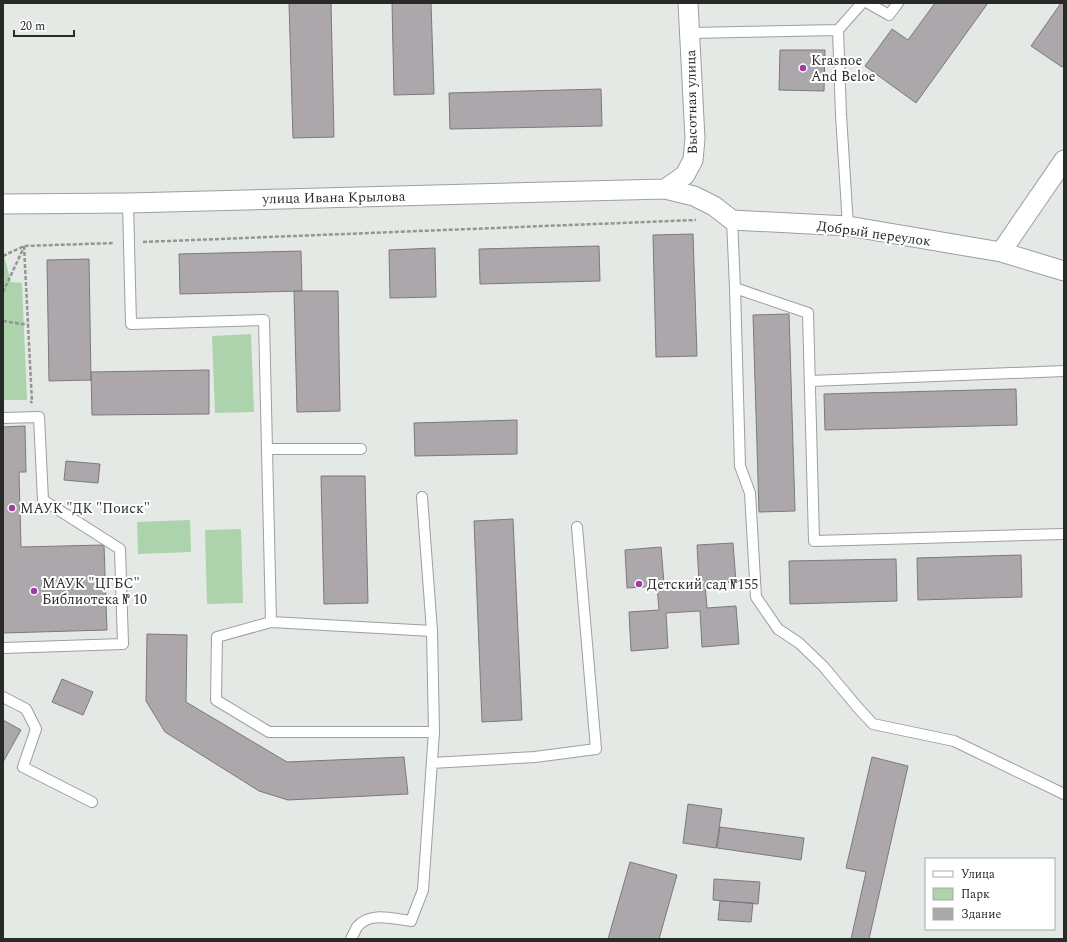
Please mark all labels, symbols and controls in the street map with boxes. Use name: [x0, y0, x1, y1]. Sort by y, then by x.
scale bar: [14, 12, 74, 38]
text: 20 m: [20, 17, 45, 36]
street label: Высотная улица: [680, 49, 703, 154]
place label: Krasnoe And Beloe: [811, 50, 876, 87]
marker: Krasnoe And Beloe: [798, 63, 808, 73]
street label: улица Ивана Крылова: [261, 186, 406, 209]
street label: Добрый переулок: [816, 215, 932, 252]
place label: МАУК "ДК "Поиск": [20, 498, 150, 519]
marker: МАУК "ДК "Поиск": [7, 503, 17, 513]
place label: МАУК "ЦГБС" Библиотека № 10: [42, 573, 147, 610]
place label: Детский сад №155: [647, 574, 758, 595]
marker: Детский сад №155: [634, 579, 644, 589]
marker: МАУК "ЦГБС" Библиотека № 10: [29, 586, 39, 596]
legend: [925, 858, 1055, 930]
text: Улица: [961, 865, 995, 884]
text: Парк: [961, 885, 990, 904]
text: Здание: [961, 905, 1001, 924]

